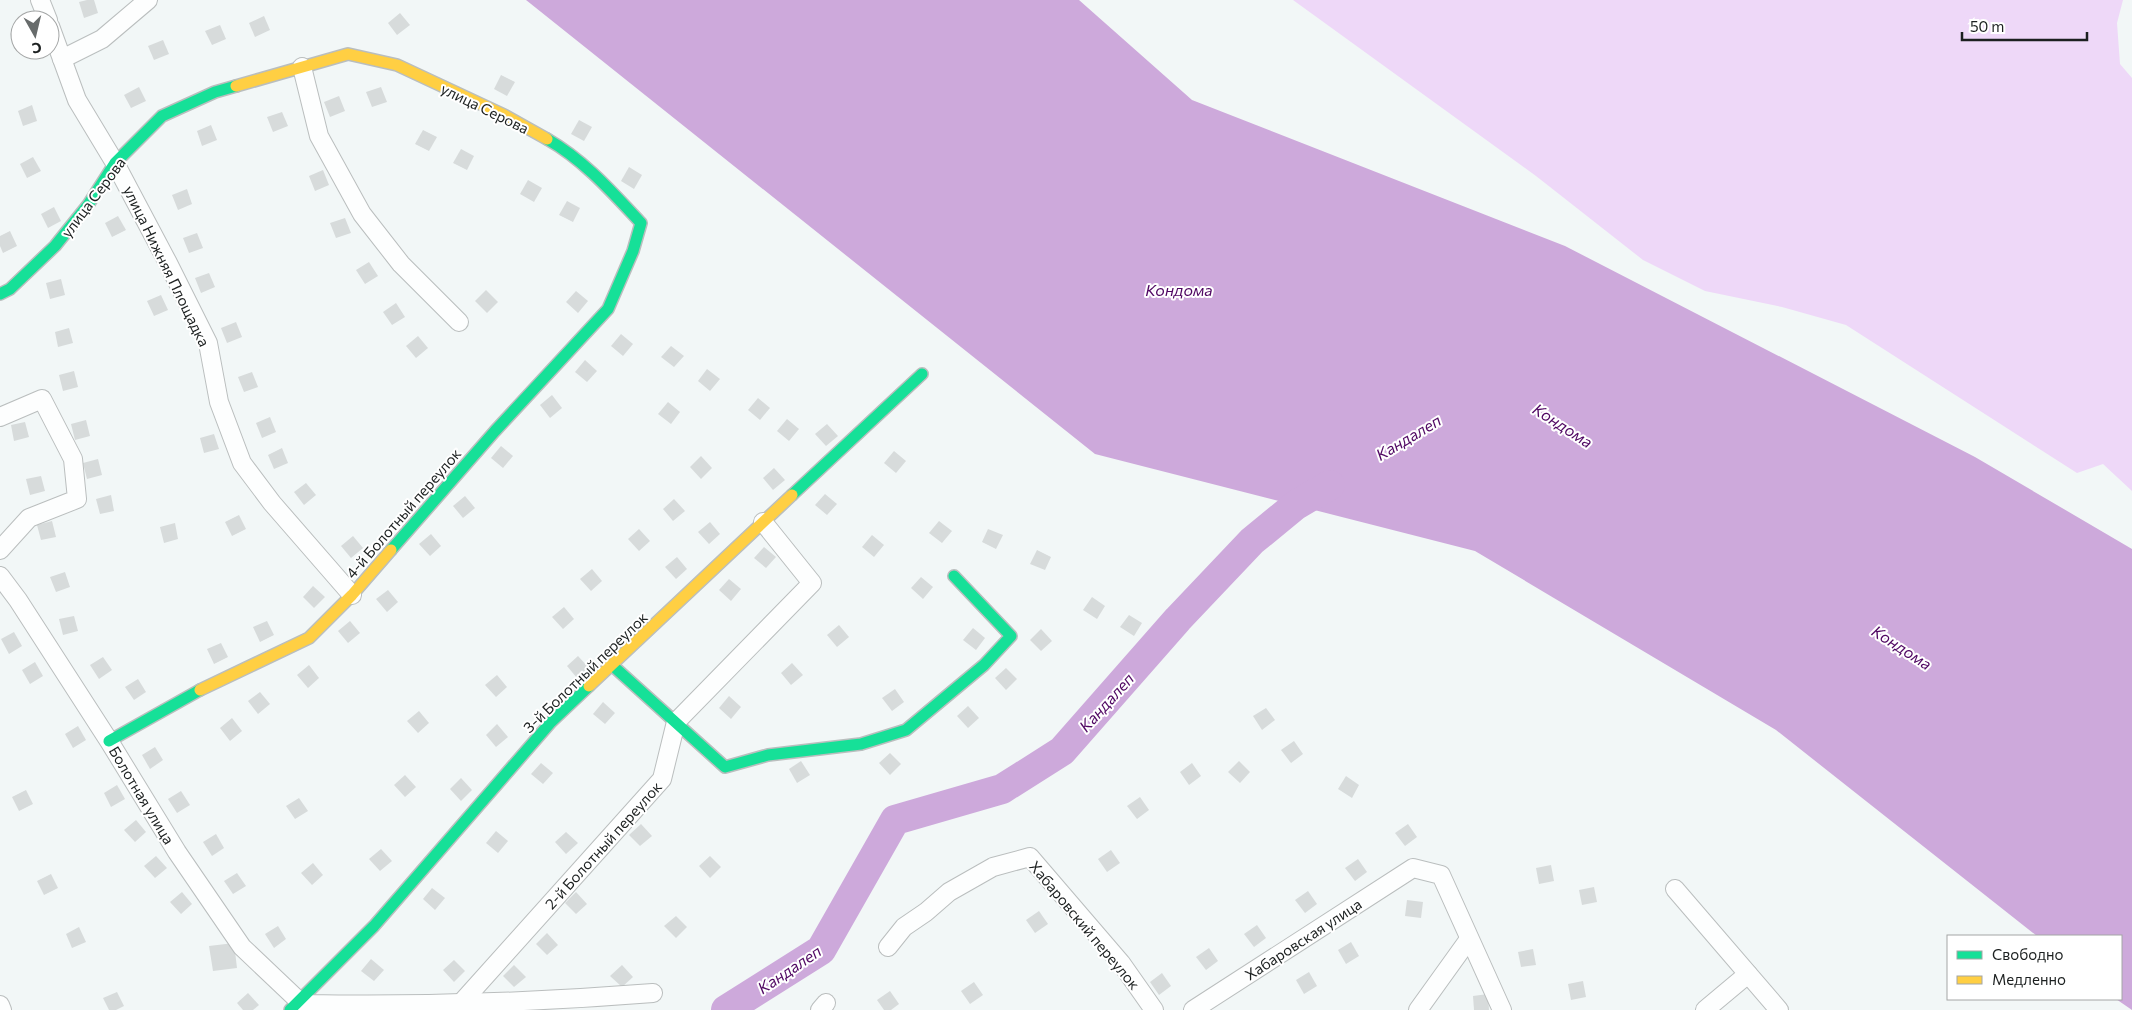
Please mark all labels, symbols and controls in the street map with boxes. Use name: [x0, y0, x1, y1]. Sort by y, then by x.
north arrow: [10, 10, 60, 60]
scale bar: [1962, 10, 2087, 42]
text: 50 m: [1970, 17, 2004, 35]
text: С: [31, 39, 43, 57]
street label: улица Серова: [438, 79, 532, 137]
street label: улица Серова: [57, 153, 129, 241]
street label: улица Нижняя Площадка: [120, 183, 214, 349]
water label: Кондома: [1145, 280, 1213, 299]
water label: Кондома: [1530, 399, 1596, 451]
water label: Кандалеп: [1372, 410, 1444, 464]
street label: 4-й Болотный переулок: [342, 444, 464, 582]
street label: 3-й Болотный переулок: [519, 608, 651, 736]
water label: Кондома: [1869, 621, 1935, 673]
water label: Кандалеп: [1075, 669, 1137, 735]
street label: Болотная улица: [106, 743, 178, 847]
street label: 2-й Болотный переулок: [541, 777, 665, 913]
street label: Хабаровский переулок: [1026, 857, 1144, 993]
street label: Хабаровская улица: [1241, 895, 1365, 983]
legend: [1947, 935, 2122, 1000]
water label: Кандалеп: [754, 941, 824, 997]
text: Свободно: [1992, 945, 2063, 963]
text: Медленно: [1992, 970, 2066, 988]

